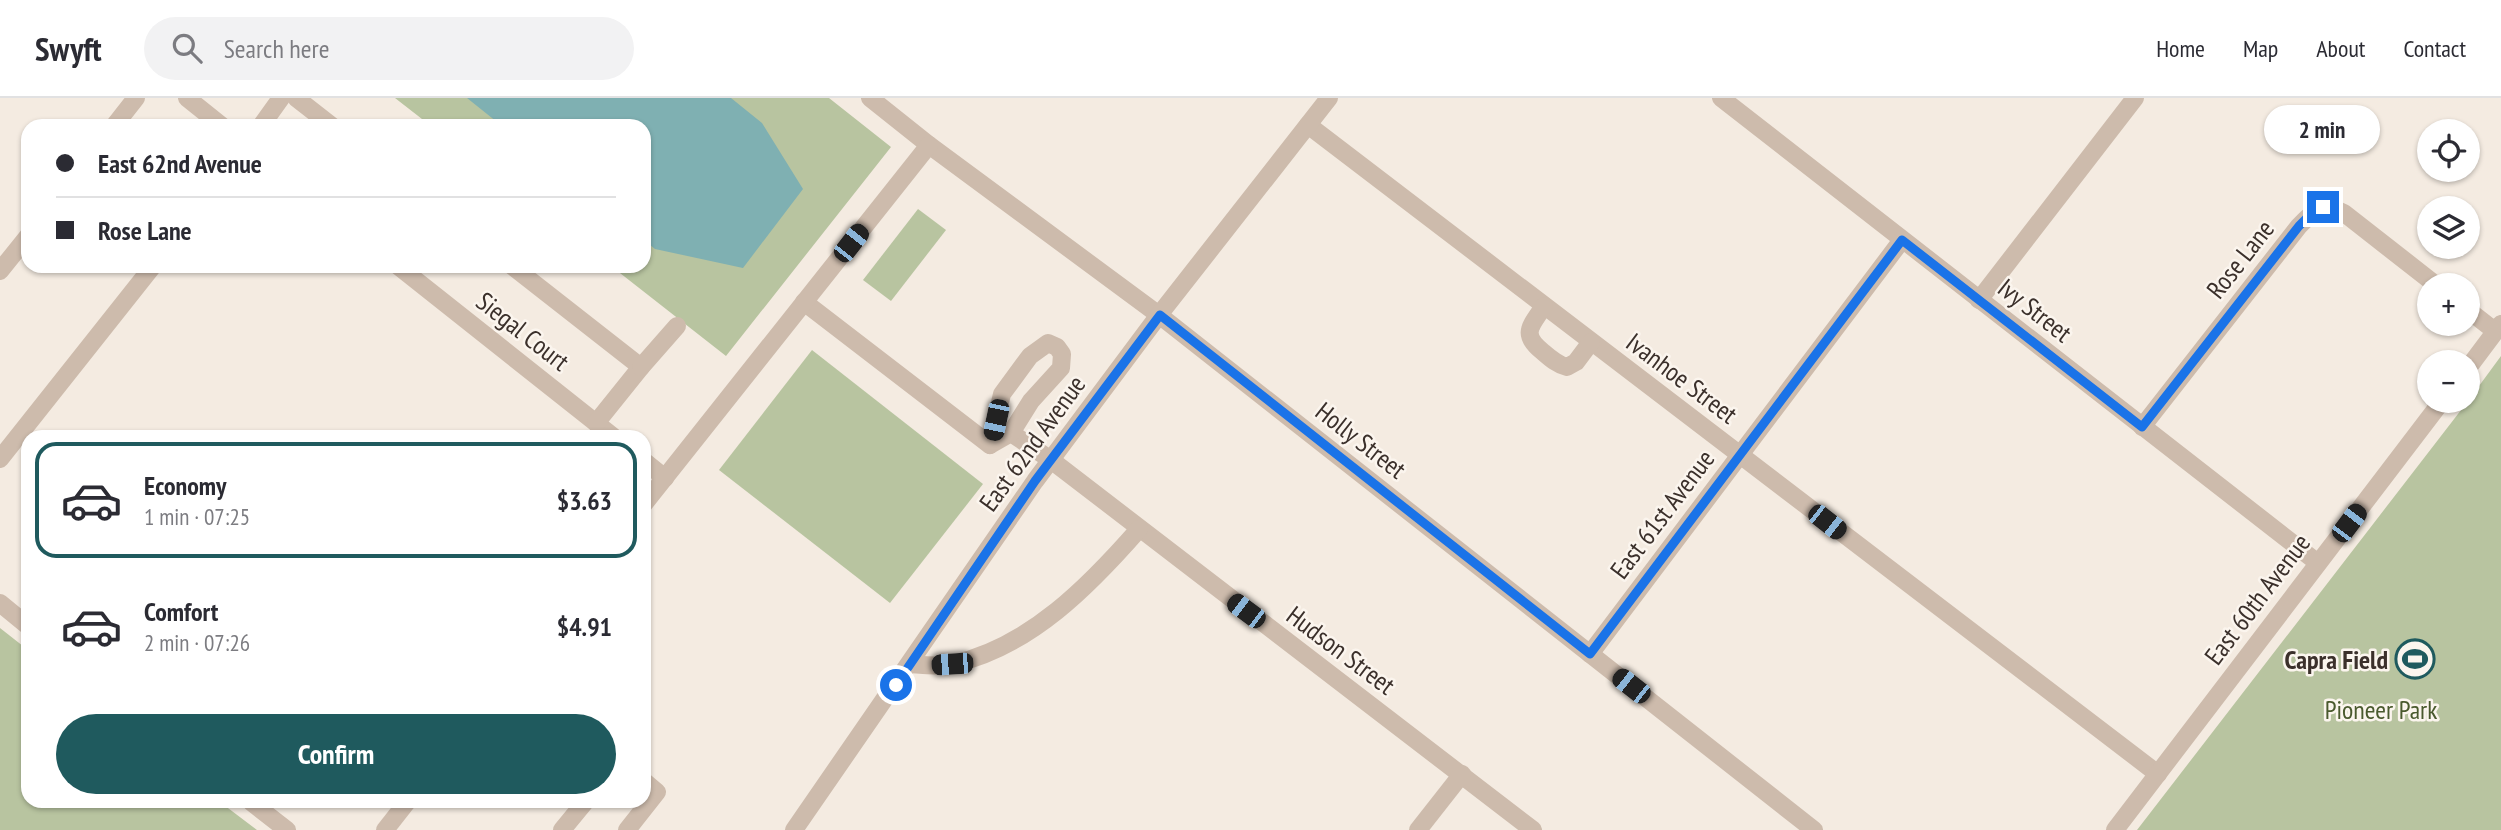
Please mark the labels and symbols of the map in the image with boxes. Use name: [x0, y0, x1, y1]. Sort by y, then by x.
callout: 2 min: [2265, 105, 2381, 154]
route end: [2307, 191, 2339, 223]
street label: Rose Lane: [2199, 213, 2281, 305]
car: [830, 220, 873, 266]
street label: Ivy Street: [1991, 271, 2079, 349]
street label: Siegal Court: [470, 284, 576, 378]
street label: Ivanhoe Street: [1620, 325, 1744, 431]
street label: East 62nd Avenue: [972, 369, 1092, 517]
street label: Holly Street: [1309, 394, 1413, 486]
car: [982, 397, 1011, 443]
street label: East 61st Avenue: [1603, 443, 1721, 585]
car: [2328, 500, 2371, 546]
car: [1804, 501, 1851, 543]
street label: East 60th Avenue: [2197, 527, 2317, 671]
car: [1223, 590, 1270, 632]
street label: Hudson Street: [1280, 599, 1402, 701]
sports icon: Capra Field: [2394, 638, 2436, 680]
place label: Capra Field: [2285, 643, 2388, 676]
car: [931, 652, 974, 676]
car: [1608, 665, 1655, 707]
route start: [880, 669, 912, 701]
park label: Pioneer Park: [2325, 693, 2437, 726]

